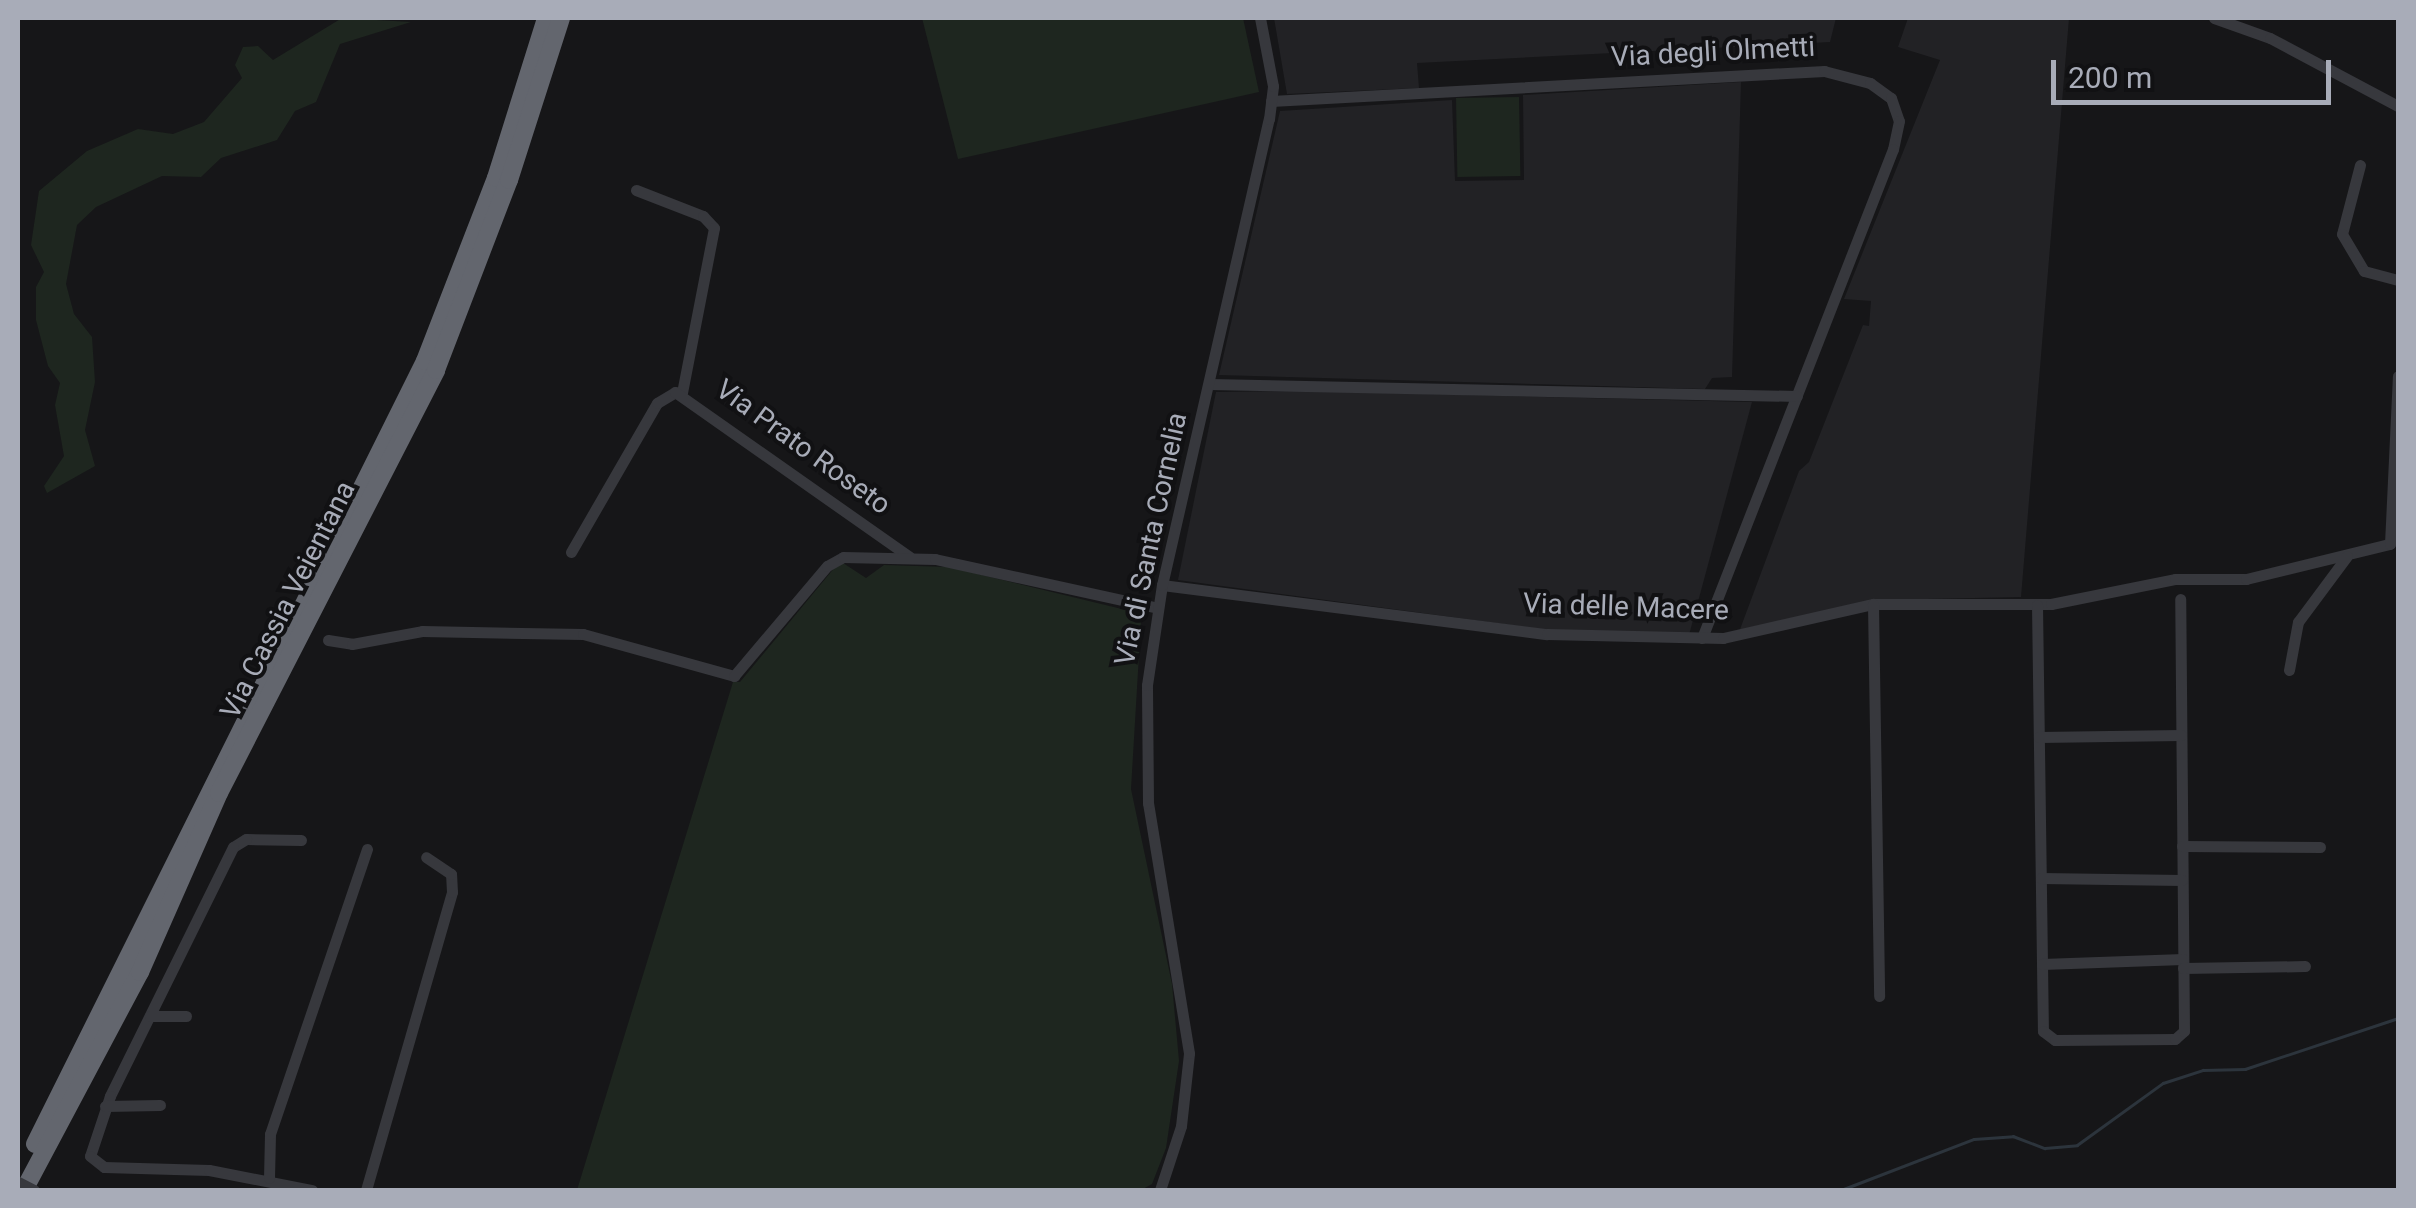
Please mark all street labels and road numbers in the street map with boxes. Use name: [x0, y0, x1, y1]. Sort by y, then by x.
street label: Via degli Olmetti: [1610, 30, 1816, 74]
street label: Via Prato Roseto: [709, 372, 897, 522]
street label: Via di Santa Cornelia: [1108, 409, 1194, 669]
street label: Via Cassia Veientana: [213, 475, 363, 725]
street label: Via delle Macere: [1522, 587, 1730, 627]

